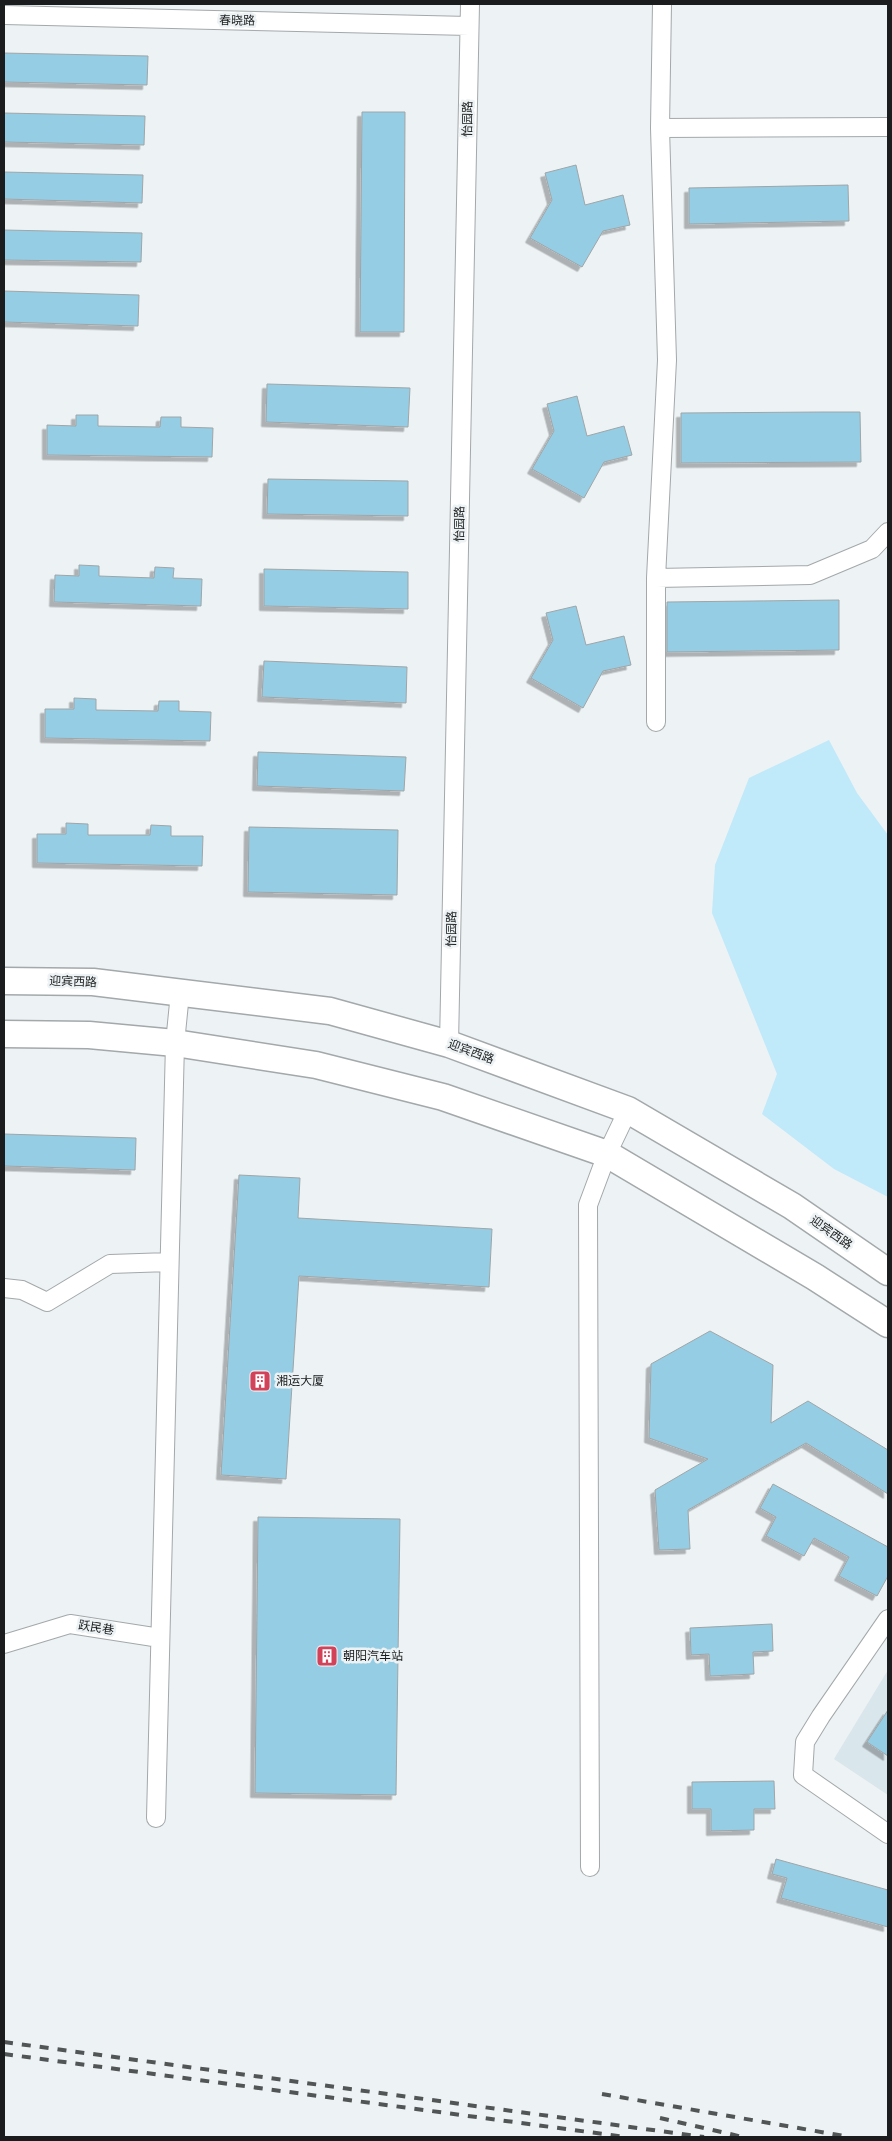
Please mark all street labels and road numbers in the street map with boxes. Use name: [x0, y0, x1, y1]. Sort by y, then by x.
street label: 春晓路: [219, 12, 255, 30]
street label: 怡园路: [459, 101, 477, 137]
street label: 怡园路: [451, 506, 469, 542]
street label: 怡园路: [443, 911, 461, 947]
street label: 迎宾西路: [49, 973, 97, 991]
street label: 迎宾西路: [446, 1036, 496, 1068]
street label: 迎宾西路: [806, 1212, 856, 1254]
street label: 跃民巷: [77, 1617, 115, 1639]

